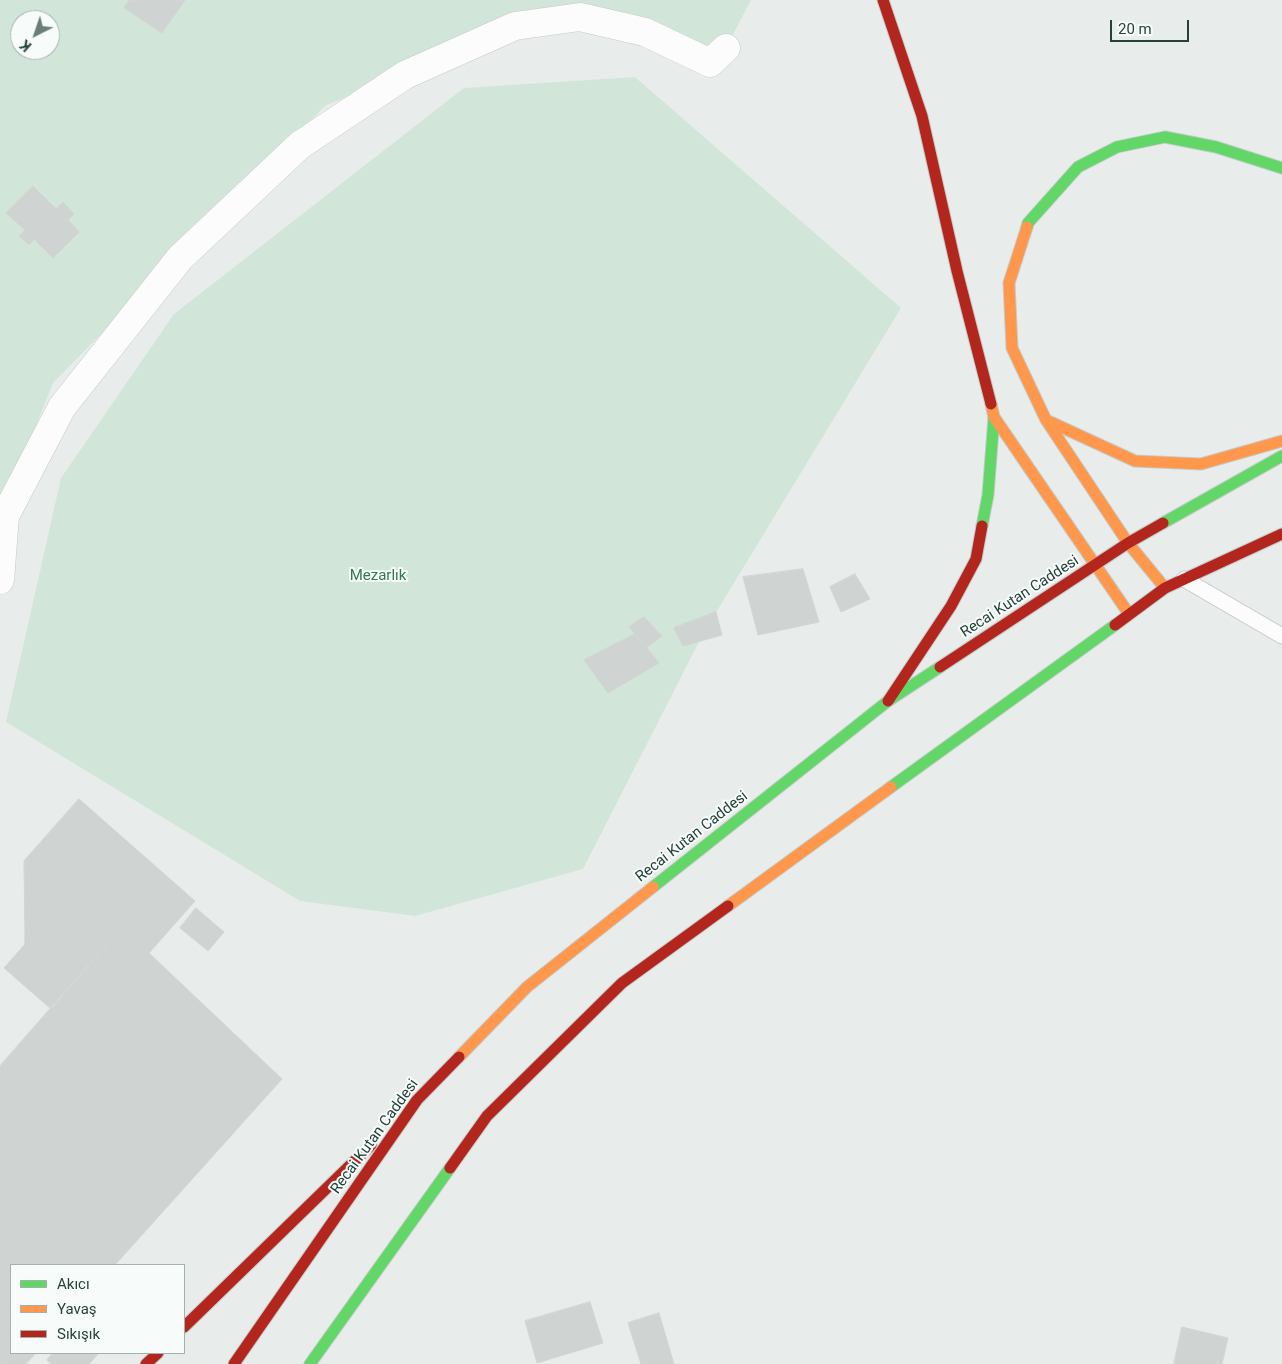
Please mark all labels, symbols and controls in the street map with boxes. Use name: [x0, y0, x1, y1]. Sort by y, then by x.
north arrow: [10, 10, 60, 60]
scale bar: [1112, 10, 1191, 42]
text: 20 m: [1118, 20, 1152, 38]
text: K: [17, 37, 34, 55]
street label: Recai Kutan Caddesi: [958, 552, 1082, 642]
park label: Mezarlık: [350, 567, 406, 585]
street label: Recai Kutan Caddesi: [632, 788, 752, 886]
street label: Recai Kutan Caddesi: [327, 1076, 423, 1198]
legend: [10, 1264, 185, 1354]
text: Akıcı: [57, 1275, 90, 1293]
text: Yavaş: [57, 1300, 97, 1318]
text: Sıkışık: [57, 1325, 100, 1343]

